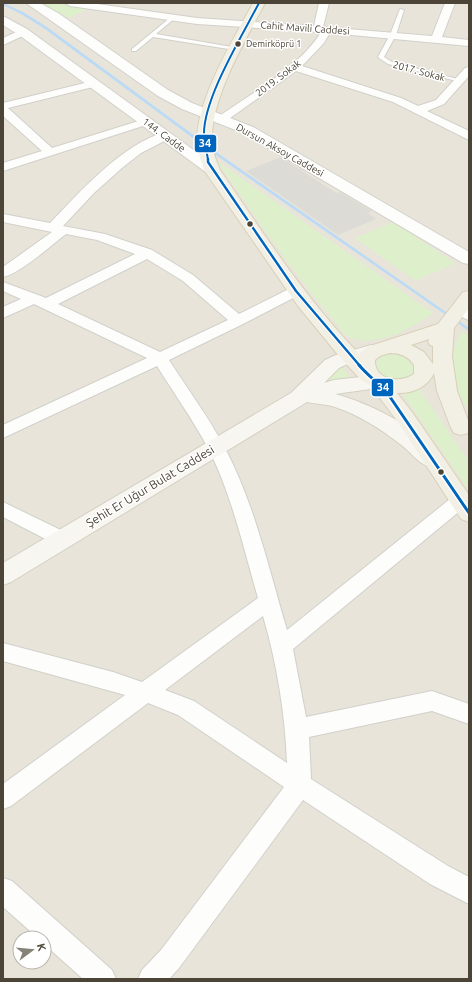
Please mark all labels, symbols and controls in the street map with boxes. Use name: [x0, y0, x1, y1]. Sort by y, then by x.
street label: Cahit Mavili Caddesi: [260, 19, 350, 37]
marker: Demirköprü 1: [233, 39, 243, 49]
place label: Demirköprü 1: [246, 39, 301, 49]
street label: 2019. Sokak: [253, 57, 303, 99]
street label: 2017. Sokak: [392, 59, 446, 83]
street label: 144. Cadde: [140, 116, 188, 154]
street label: Dursun Aksoy Caddesi: [234, 121, 326, 179]
line badge: 34: [194, 134, 217, 153]
text: 34: [199, 137, 211, 149]
unlabelled marker: [245, 219, 255, 229]
line badge: 34: [371, 378, 394, 397]
text: 34: [377, 381, 389, 393]
street label: Şehit Er Uğur Bulat Caddesi: [84, 443, 216, 529]
unlabelled marker: [436, 467, 446, 477]
north arrow: [12, 930, 52, 970]
text: K: [35, 942, 49, 953]

